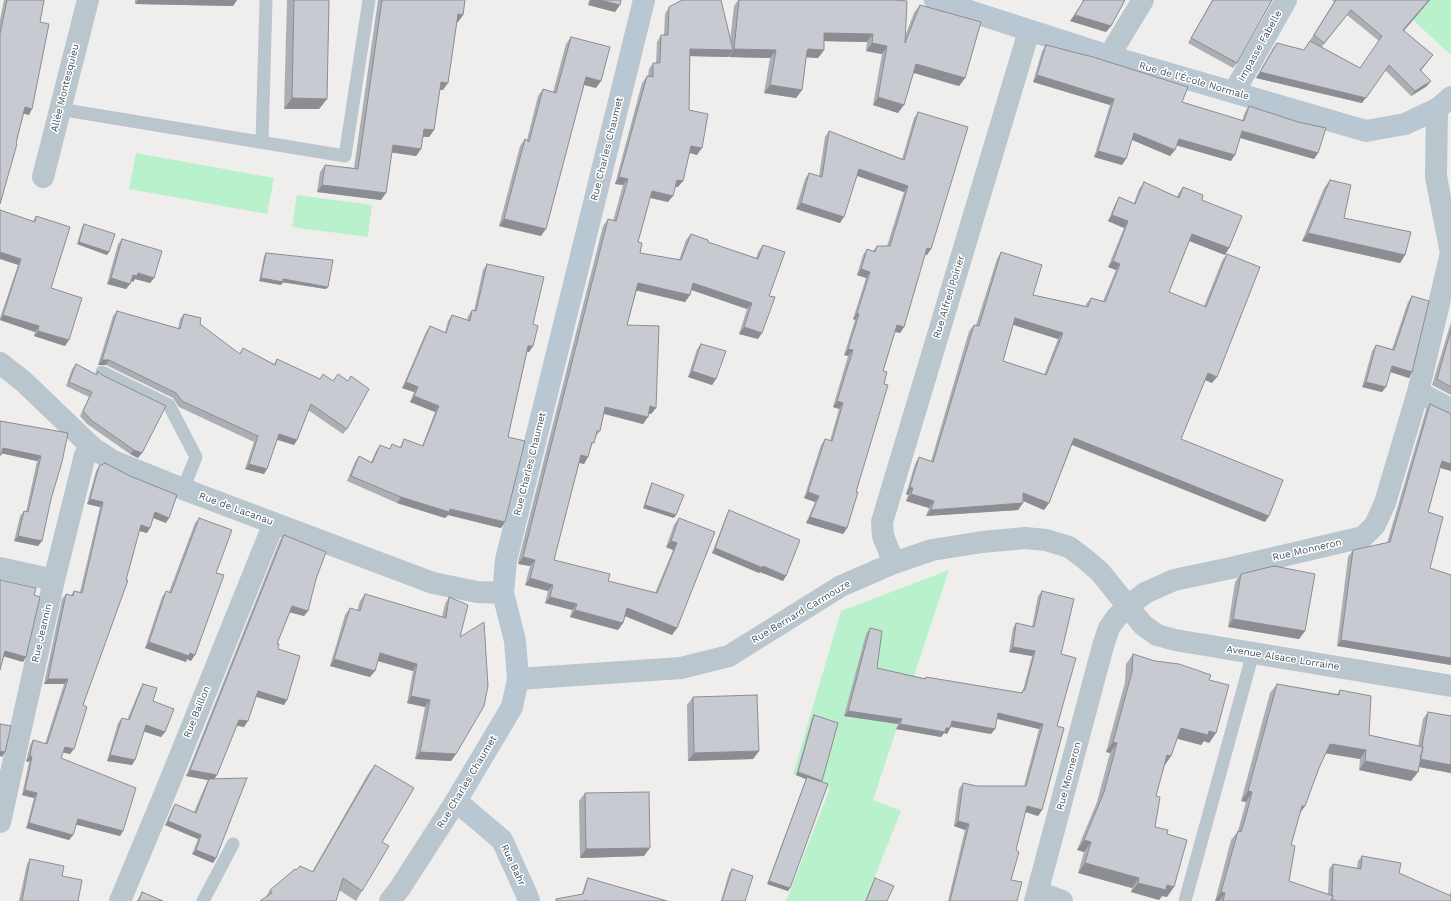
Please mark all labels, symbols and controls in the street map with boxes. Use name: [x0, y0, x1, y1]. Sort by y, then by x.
street label: Impasse Fabelle: [1236, 8, 1284, 84]
street label: Allée Montesquieu: [48, 43, 82, 133]
street label: Rue de l'École Normale: [1138, 60, 1250, 102]
street label: Rue Charles Chaumet: [588, 96, 626, 202]
street label: Rue Alfred Poirier: [931, 254, 967, 340]
street label: Rue Charles Chaumet: [511, 411, 549, 517]
street label: Rue de Lacanau: [197, 490, 275, 528]
street label: Rue Monneron: [1271, 536, 1343, 564]
street label: Rue Bernard Carmouze: [749, 578, 853, 646]
street label: Rue Jeannin: [29, 602, 55, 664]
street label: Avenue Alsace Lorraine: [1226, 643, 1340, 673]
street label: Rue Baillon: [181, 684, 213, 740]
street label: Rue Charles Chaumet: [434, 733, 500, 831]
street label: Rue Monneron: [1054, 740, 1084, 812]
street label: Rue Bahr: [498, 842, 528, 888]

